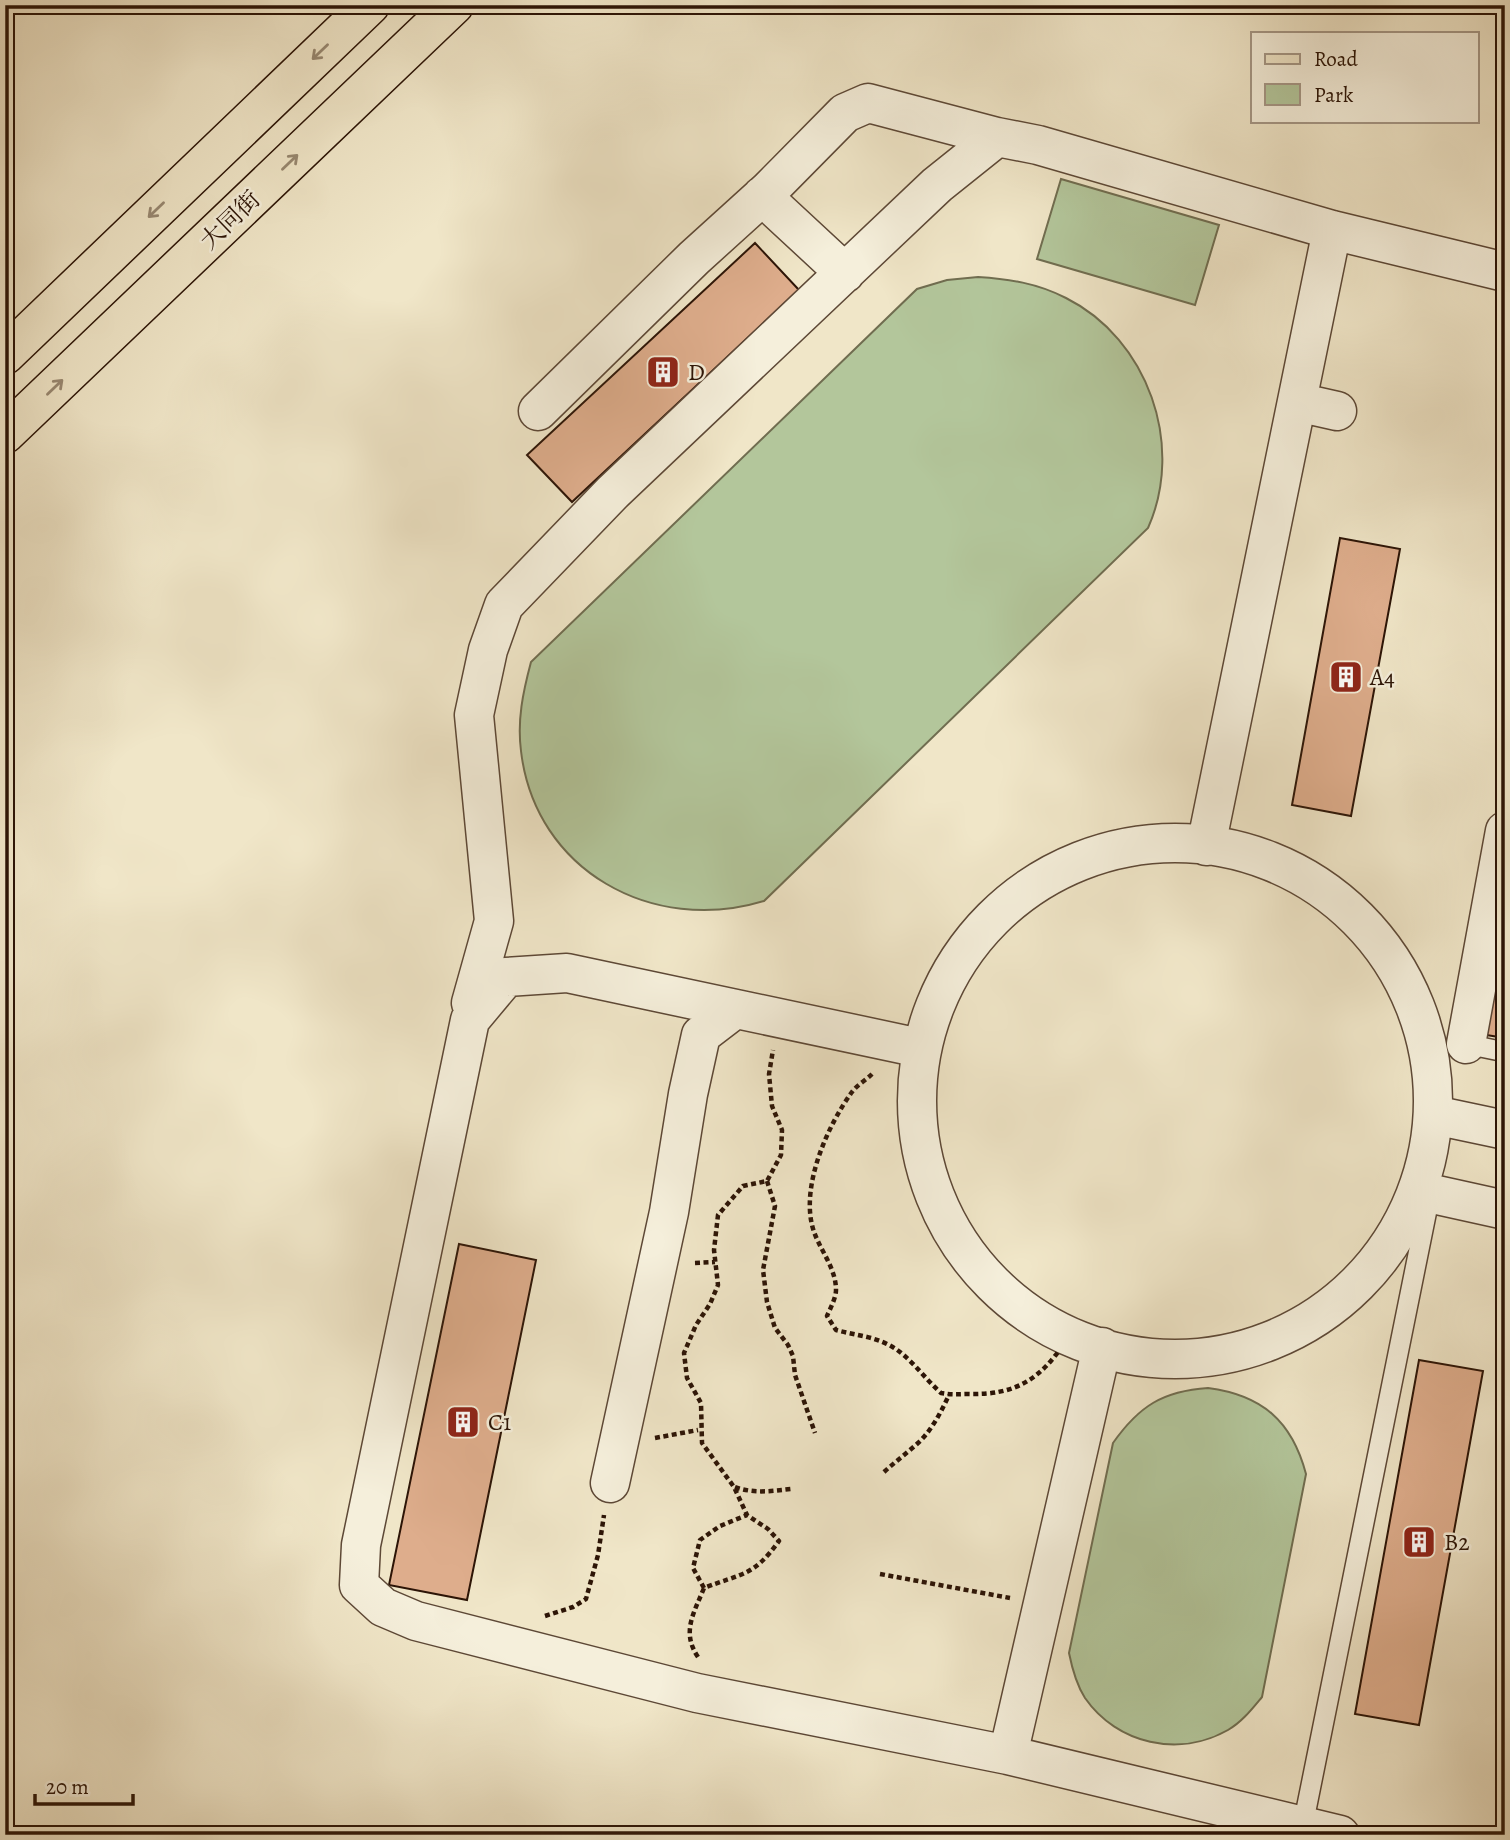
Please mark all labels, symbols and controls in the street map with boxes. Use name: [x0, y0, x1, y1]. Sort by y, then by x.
legend: [1251, 32, 1478, 122]
one-way arrow: [312, 44, 329, 61]
text: Road: [1314, 45, 1358, 73]
text: Park: [1314, 81, 1354, 109]
one-way arrow: [281, 154, 298, 171]
street label: 大同街: [193, 183, 267, 257]
one-way arrow: [148, 201, 165, 218]
building icon: D: [644, 353, 682, 391]
place label: D: [688, 356, 705, 388]
one-way arrow: [46, 379, 63, 396]
building icon: A4: [1327, 658, 1365, 696]
place label: A4: [1369, 661, 1395, 693]
building icon: C1: [444, 1403, 482, 1441]
place label: C1: [488, 1406, 511, 1438]
building icon: B2: [1400, 1523, 1438, 1561]
place label: B2: [1444, 1526, 1470, 1558]
scale bar: [35, 1763, 133, 1807]
text: 20 m: [46, 1773, 89, 1801]

